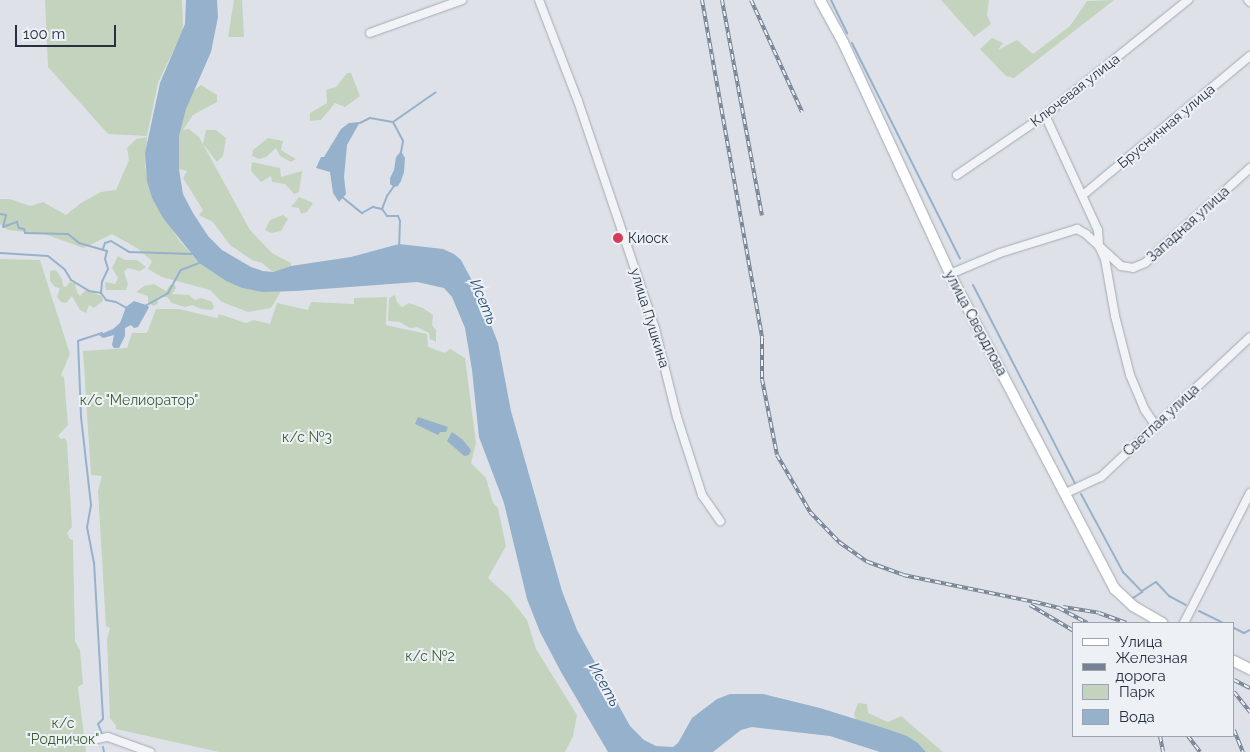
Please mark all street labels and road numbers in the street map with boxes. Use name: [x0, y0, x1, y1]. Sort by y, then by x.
street label: Ключевая улица: [1027, 50, 1123, 130]
street label: Брусничная улица: [1114, 80, 1218, 172]
street label: Западная улица: [1143, 183, 1233, 265]
street label: улица Пушкина: [627, 266, 673, 370]
street label: улица Свердлова: [941, 268, 1011, 378]
street label: Светлая улица: [1119, 380, 1203, 460]

